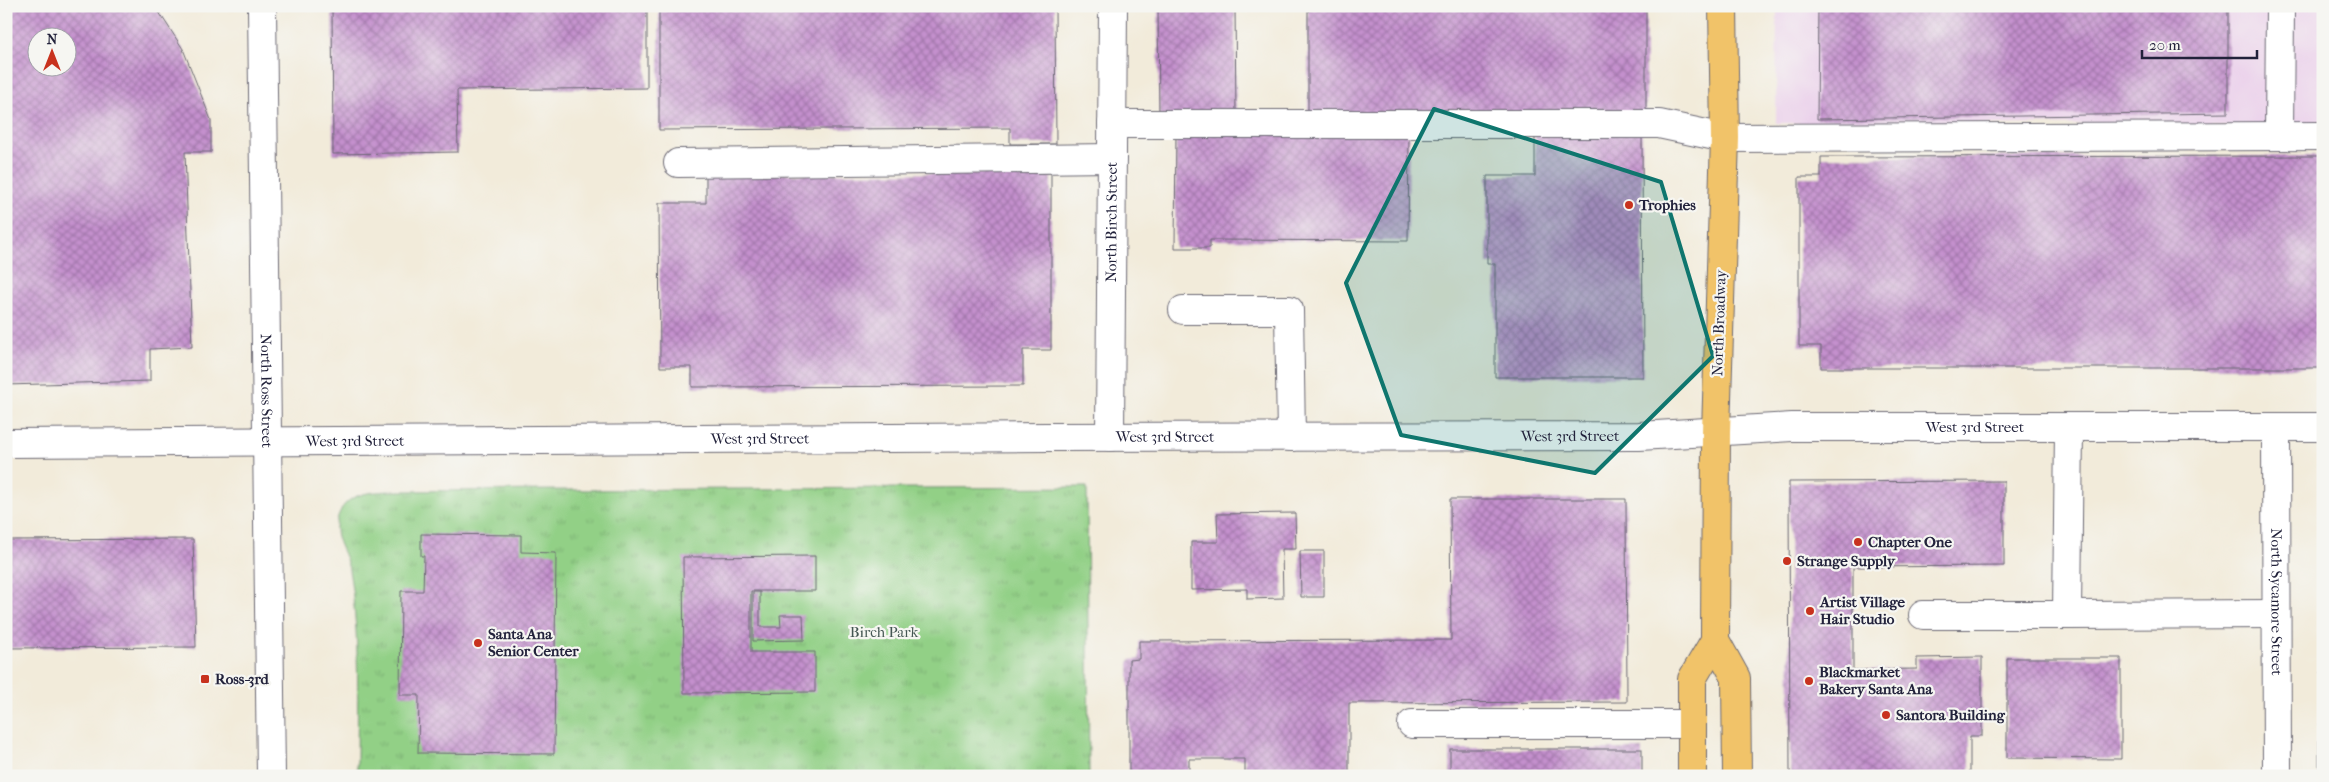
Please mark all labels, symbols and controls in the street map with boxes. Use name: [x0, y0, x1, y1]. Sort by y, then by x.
north arrow: [28, 28, 78, 78]
scale bar: [2142, 28, 2256, 60]
text: N: [47, 31, 58, 48]
text: 20 m: [2149, 36, 2181, 54]
street label: North Birch Street: [1102, 161, 1121, 282]
place label: Trophies: [1638, 196, 1696, 214]
marker: Trophies: [1623, 199, 1635, 211]
street label: North Broadway: [1708, 269, 1730, 376]
street label: North Ross Street: [257, 334, 276, 449]
street label: West 3rd Street: [1924, 418, 2025, 436]
street label: West 3rd Street: [1520, 427, 1620, 445]
street label: West 3rd Street: [1115, 428, 1215, 446]
street label: West 3rd Street: [710, 429, 810, 448]
street label: West 3rd Street: [305, 432, 405, 450]
street label: North Sycamore Street: [2267, 528, 2286, 676]
place label: Chapter One: [1868, 533, 1952, 551]
marker: Chapter One: [1852, 536, 1864, 548]
place label: Strange Supply: [1797, 552, 1896, 570]
marker: Strange Supply: [1781, 555, 1793, 567]
place label: Artist Village Hair Studio: [1819, 593, 1905, 628]
marker: Artist Village Hair Studio: [1804, 605, 1816, 617]
park label: Birch Park: [850, 623, 919, 641]
place label: Santa Ana Senior Center: [488, 625, 579, 660]
marker: Santa Ana Senior Center: [472, 637, 484, 649]
place label: Blackmarket Bakery Santa Ana: [1819, 663, 1933, 698]
place label: Ross-3rd: [215, 670, 270, 688]
marker: Ross-3rd: [199, 673, 211, 685]
marker: Blackmarket Bakery Santa Ana: [1803, 675, 1815, 687]
place label: Santora Building: [1896, 706, 2006, 724]
marker: Santora Building: [1880, 709, 1892, 721]

